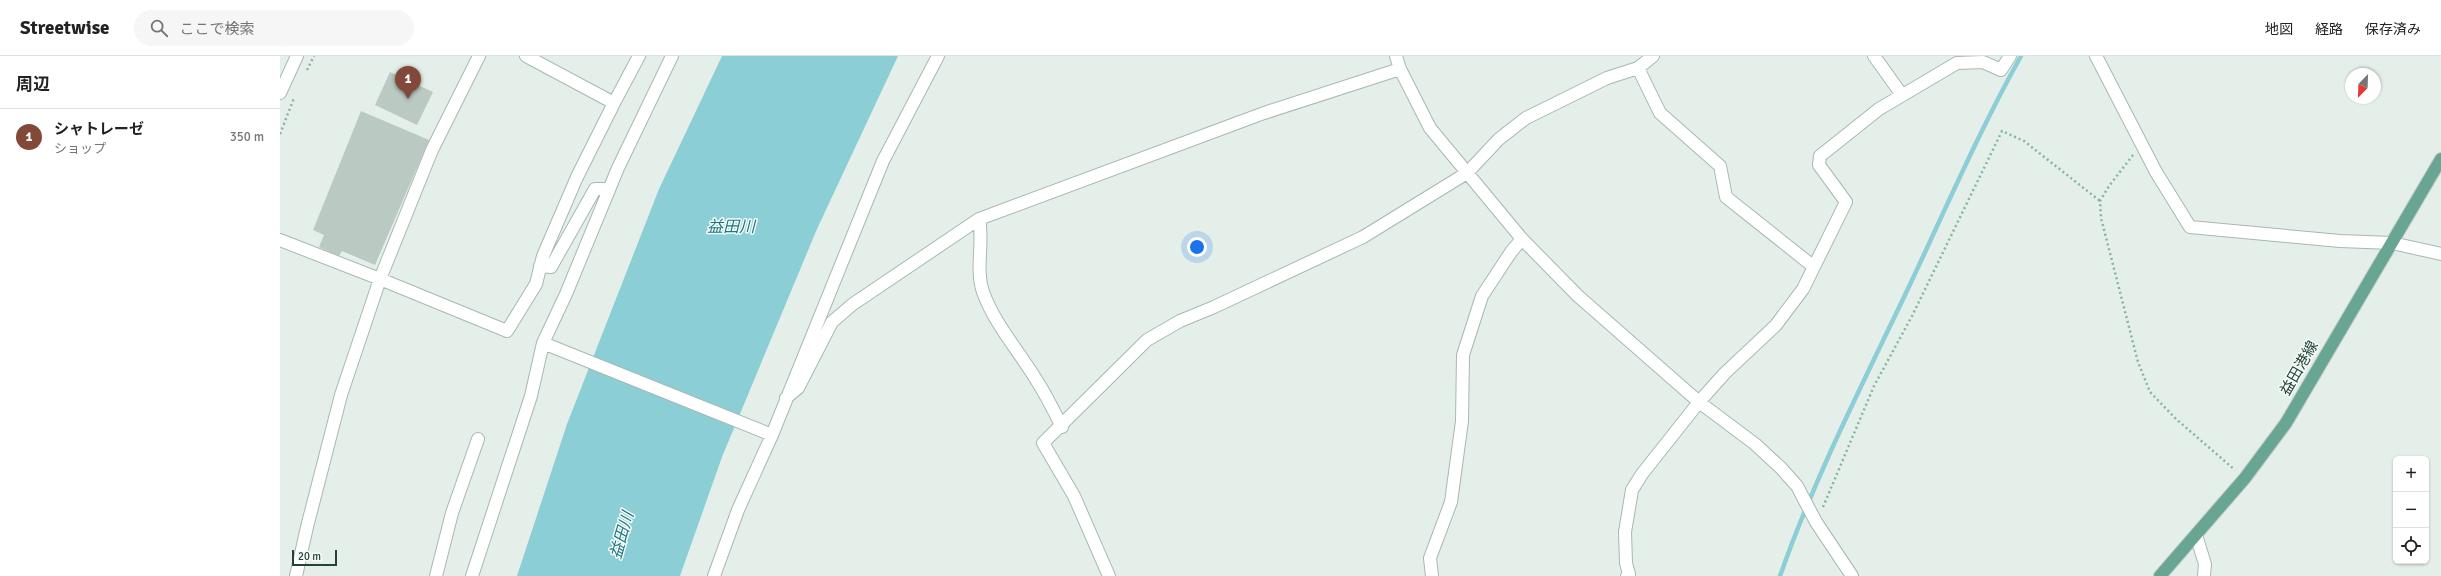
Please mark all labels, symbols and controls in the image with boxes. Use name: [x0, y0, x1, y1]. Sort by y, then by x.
search box: [134, 10, 414, 46]
text: Streetwise: [20, 16, 110, 40]
icon: search: [148, 17, 170, 39]
text: ここで検索: [180, 20, 255, 38]
text: 地図: [2265, 21, 2293, 38]
text: 経路: [2315, 21, 2343, 38]
text: 保存済み: [2365, 21, 2421, 38]
pin: 1: [395, 66, 421, 99]
north arrow: [2345, 68, 2381, 104]
text: 周辺: [16, 74, 50, 95]
text: シャトレーゼ: [54, 120, 144, 138]
text: 1: [25, 129, 33, 145]
text: 350 m: [230, 129, 264, 145]
text: ショップ: [54, 141, 106, 157]
water label: 益田川: [707, 217, 757, 237]
your location: [1187, 237, 1207, 257]
street label: 益田港線: [2276, 338, 2322, 398]
map controls: [2393, 456, 2429, 564]
button: +: [2393, 456, 2429, 492]
button: −: [2393, 492, 2429, 528]
water label: 益田川: [606, 508, 639, 561]
button: locate: [2393, 528, 2429, 564]
scale bar: [292, 548, 337, 567]
text: 20 m: [298, 550, 321, 563]

